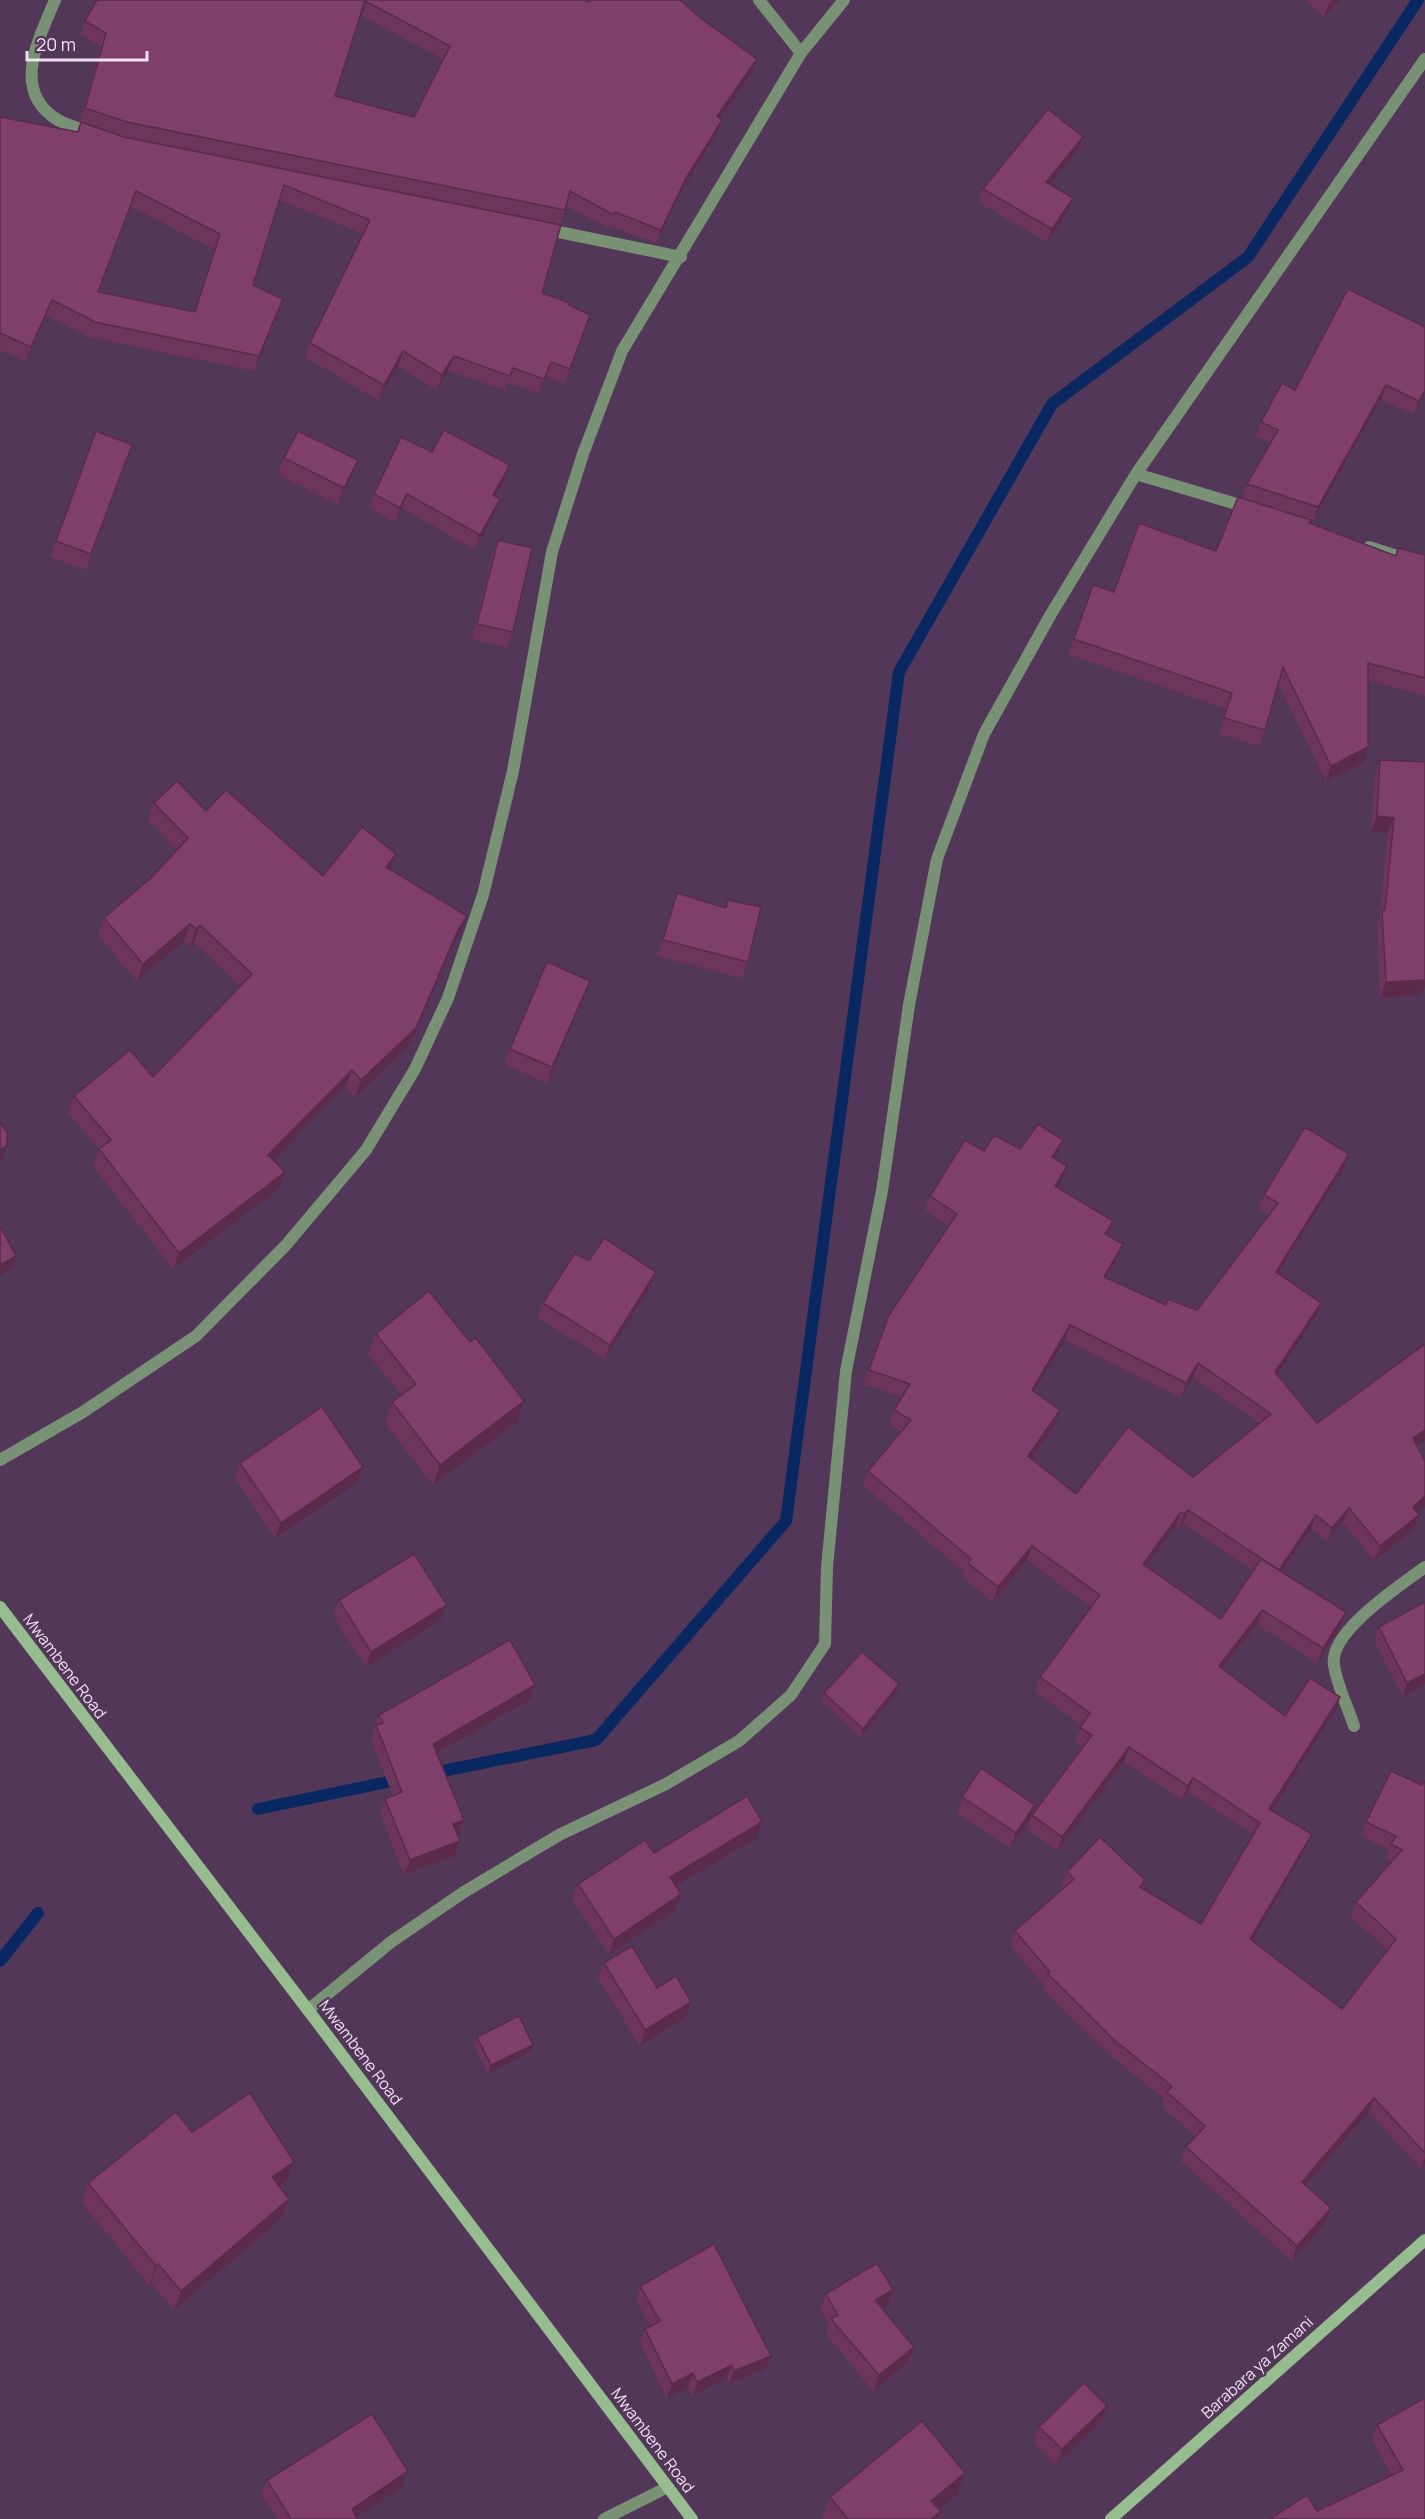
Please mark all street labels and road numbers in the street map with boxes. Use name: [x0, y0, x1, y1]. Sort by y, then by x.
street label: Mwambene Road: [18, 1609, 112, 1723]
street label: Mwambene Road: [314, 1995, 408, 2109]
street label: Barabara ya Zamani: [1196, 2311, 1318, 2423]
street label: Mwambene Road: [606, 2383, 700, 2497]

